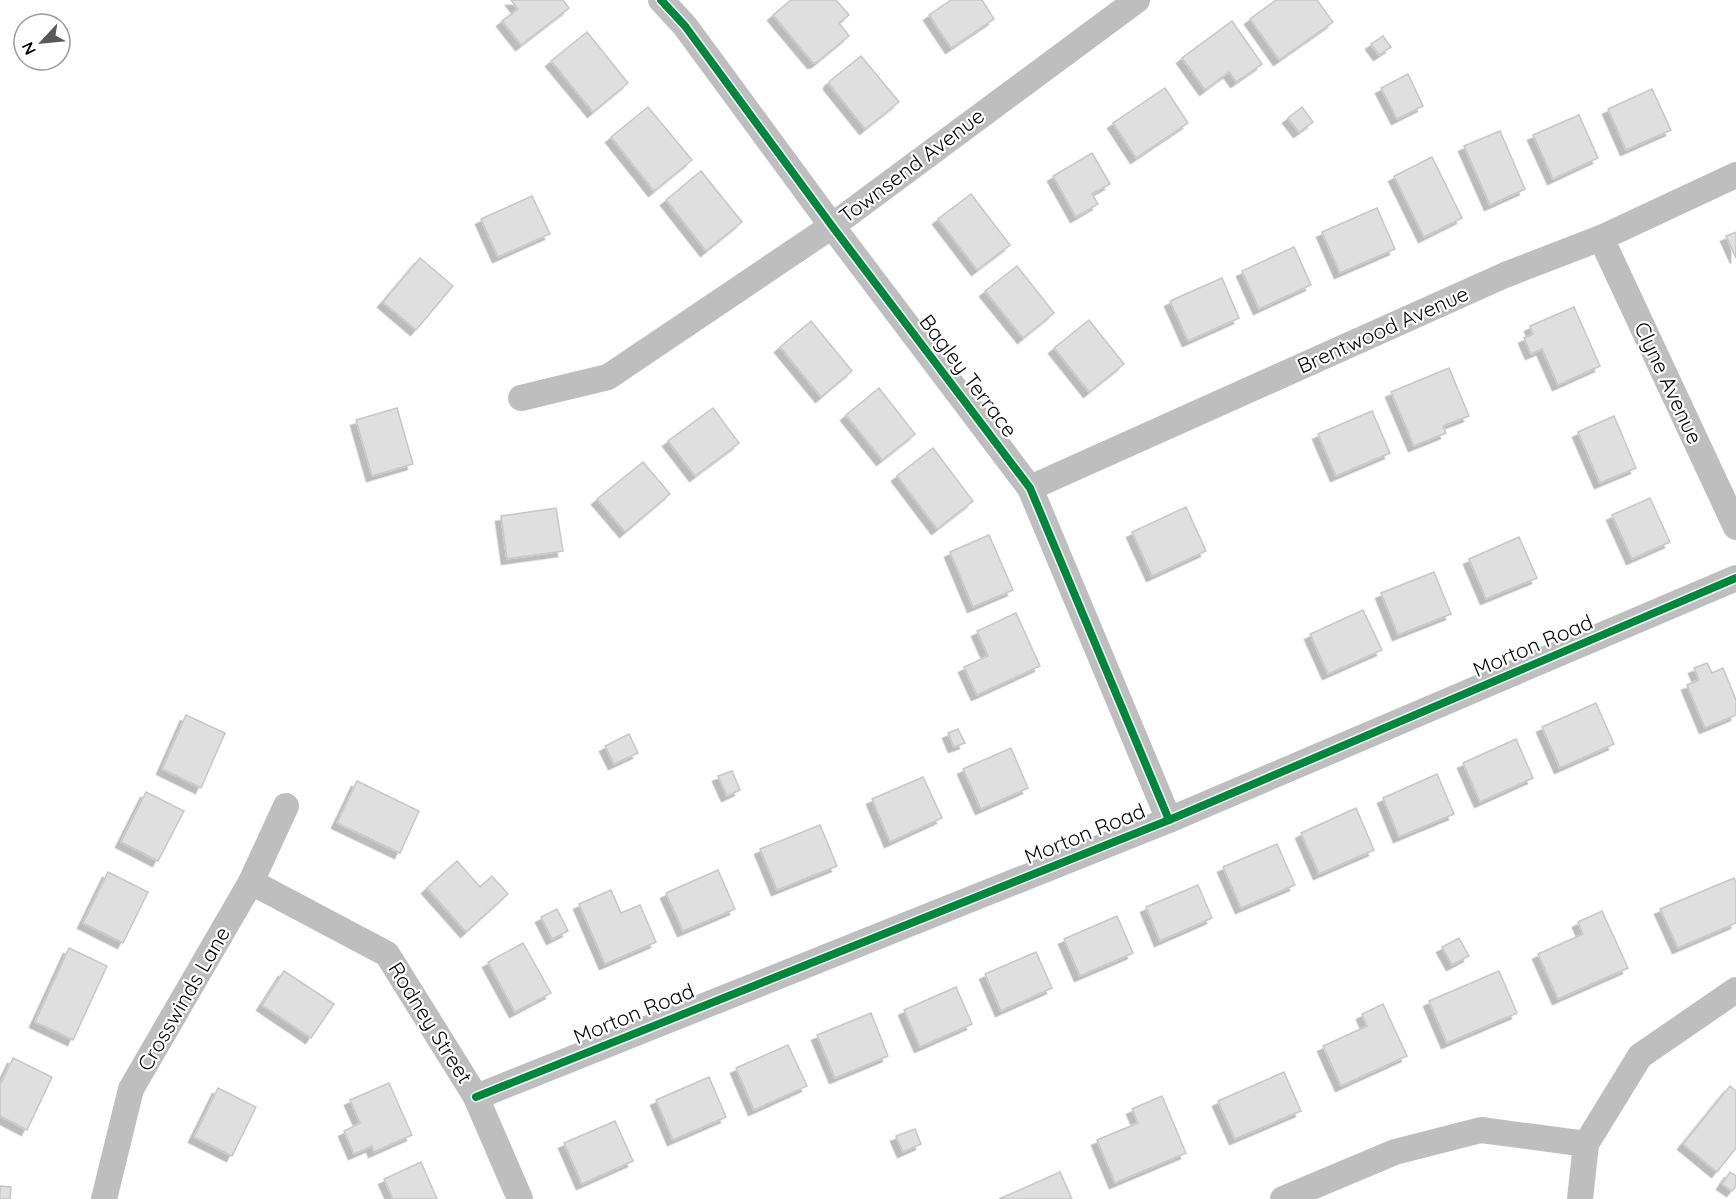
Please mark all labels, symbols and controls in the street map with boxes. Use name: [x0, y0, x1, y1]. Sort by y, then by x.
north arrow: [12, 12, 72, 72]
text: N: [17, 39, 40, 58]
street label: Townsend Avenue: [834, 102, 989, 228]
street label: Brentwood Avenue: [1293, 280, 1472, 379]
street label: Bagley Terrace: [914, 309, 1023, 442]
street label: Clyne Avenue: [1629, 317, 1709, 448]
street label: Morton Road: [1469, 608, 1597, 682]
street label: Morton Road: [1021, 797, 1149, 869]
street label: Crosswinds Lane: [131, 922, 235, 1075]
street label: Rodney Street: [383, 957, 479, 1088]
street label: Morton Road: [570, 977, 698, 1049]

